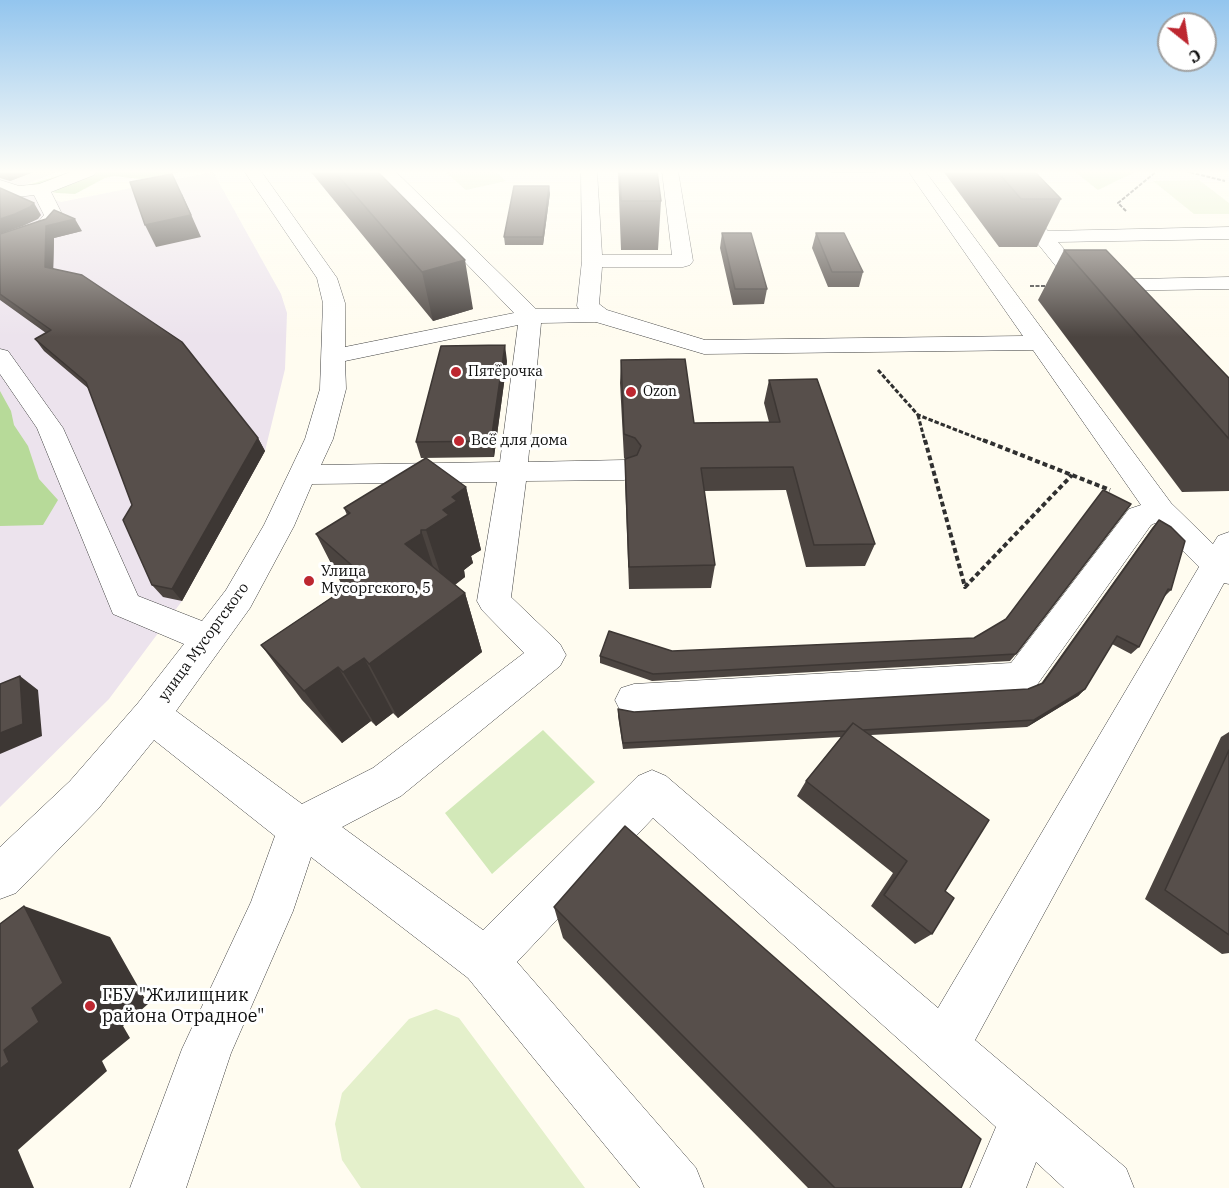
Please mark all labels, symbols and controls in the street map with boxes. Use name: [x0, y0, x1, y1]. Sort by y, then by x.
north arrow: [1157, 12, 1217, 72]
text: С: [1185, 45, 1205, 67]
place label: Пятёрочка: [468, 364, 543, 380]
marker: Пятёрочка: [449, 365, 463, 379]
place label: Ozon: [643, 384, 677, 400]
marker: Ozon: [624, 385, 638, 399]
place label: Всё для дома: [471, 432, 568, 450]
marker: Всё для дома: [452, 434, 466, 448]
place label: Улица Мусоргского, 5: [321, 563, 431, 598]
marker: Улица Мусоргского, 5: [302, 574, 316, 588]
street label: улица Мусоргского: [155, 579, 253, 705]
place label: ГБУ "Жилищник района Отрадное": [102, 985, 265, 1028]
marker: ГБУ "Жилищник района Отрадное": [83, 999, 97, 1013]

